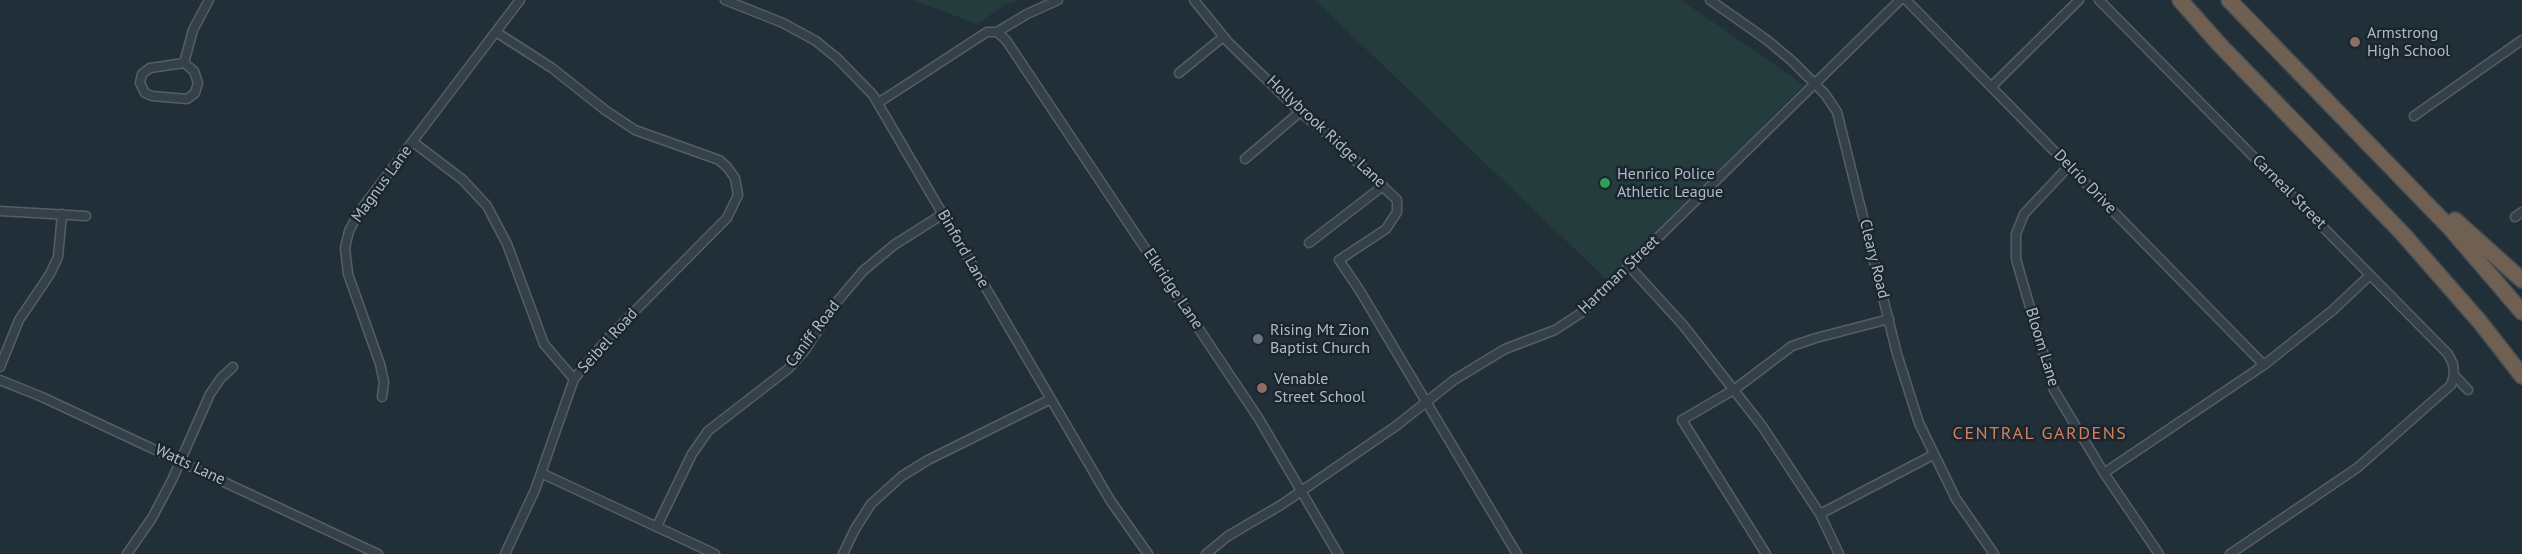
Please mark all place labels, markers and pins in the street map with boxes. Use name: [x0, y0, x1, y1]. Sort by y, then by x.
place label: Armstrong High School: [2367, 23, 2450, 61]
marker: Armstrong High School: [2348, 35, 2362, 49]
place label: Henrico Police Athletic League: [1617, 164, 1723, 202]
marker: Henrico Police Athletic League: [1598, 176, 1612, 190]
place label: Rising Mt Zion Baptist Church: [1270, 320, 1370, 358]
marker: Rising Mt Zion Baptist Church: [1251, 332, 1265, 346]
place label: Venable Street School: [1274, 369, 1365, 407]
marker: Venable Street School: [1255, 381, 1269, 395]

